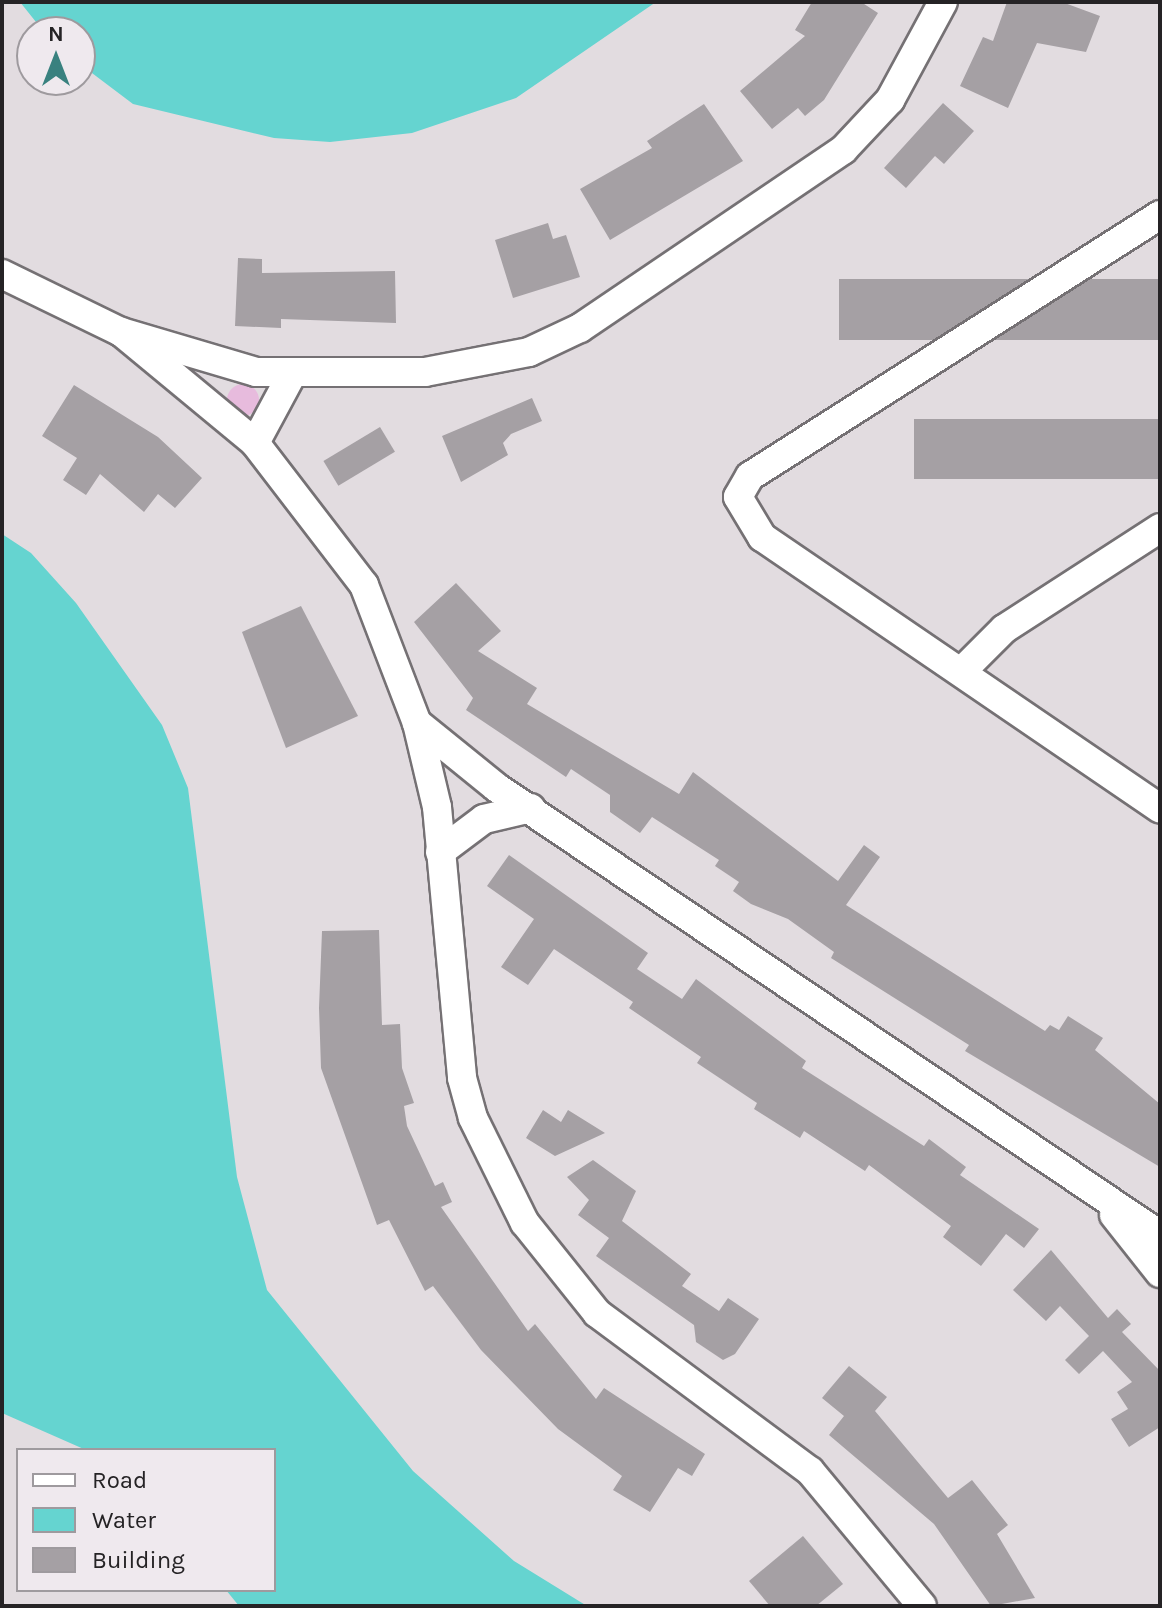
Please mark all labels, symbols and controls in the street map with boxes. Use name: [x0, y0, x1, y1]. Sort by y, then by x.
north arrow: [16, 16, 96, 96]
text: N: [48, 21, 64, 47]
legend: [16, 1448, 276, 1592]
text: Road: [92, 1466, 147, 1494]
text: Water: [92, 1506, 156, 1534]
text: Building: [92, 1546, 185, 1574]

